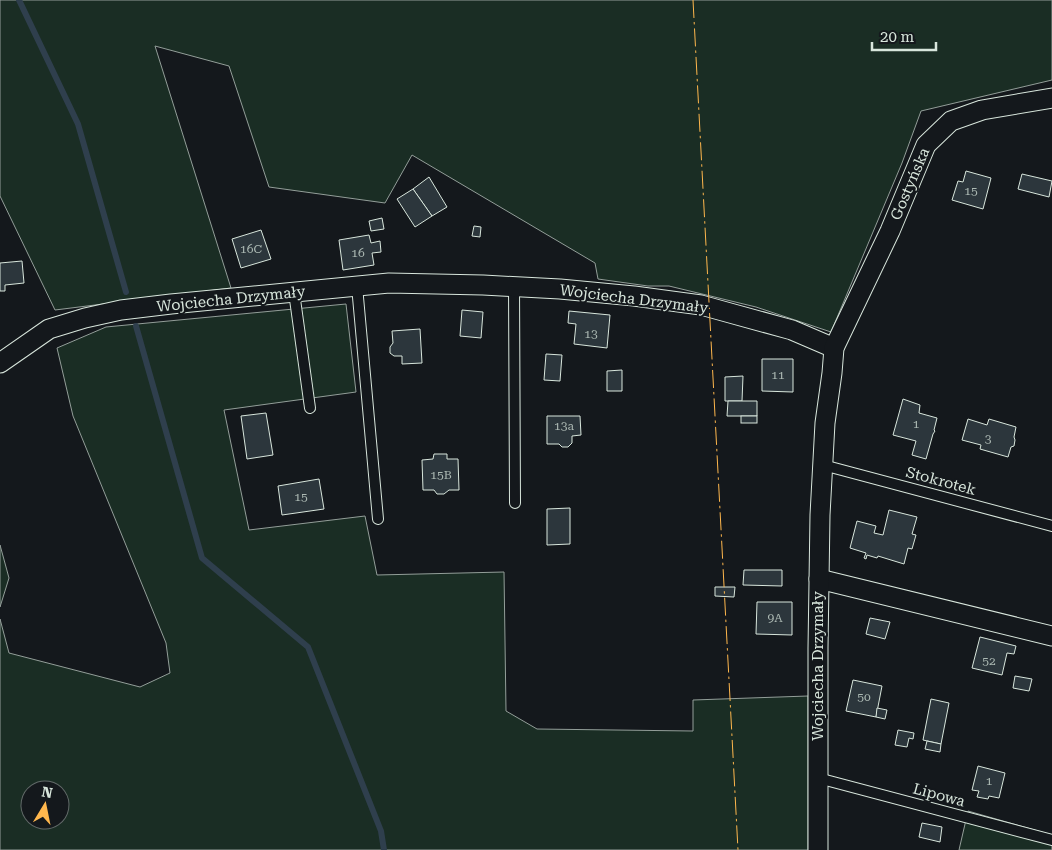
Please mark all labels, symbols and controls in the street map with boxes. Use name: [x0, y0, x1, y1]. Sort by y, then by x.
scale bar: [872, 20, 936, 52]
text: 20 m: [880, 28, 915, 46]
street label: Gostyńska: [887, 145, 933, 223]
house number: 15: [964, 184, 978, 198]
house number: 16C: [240, 242, 262, 256]
house number: 16: [351, 246, 365, 260]
street label: Wojciecha Drzymały: [559, 281, 709, 317]
street label: Wojciecha Drzymały: [156, 282, 306, 316]
house number: 13: [584, 327, 598, 341]
house number: 11: [771, 368, 785, 382]
house number: 1: [913, 417, 920, 431]
house number: 13a: [554, 419, 574, 433]
house number: 3: [985, 432, 992, 446]
street label: Stokrotek: [904, 463, 978, 499]
house number: 15B: [430, 468, 452, 482]
house number: 15: [294, 490, 308, 504]
street label: Wojciecha Drzymały: [809, 591, 827, 741]
house number: 9A: [767, 611, 783, 625]
house number: 52: [982, 654, 996, 668]
house number: 50: [857, 690, 871, 704]
house number: 1: [986, 774, 993, 788]
street label: Lipowa: [911, 779, 967, 811]
north arrow: [20, 780, 70, 830]
text: N: [41, 783, 54, 801]

